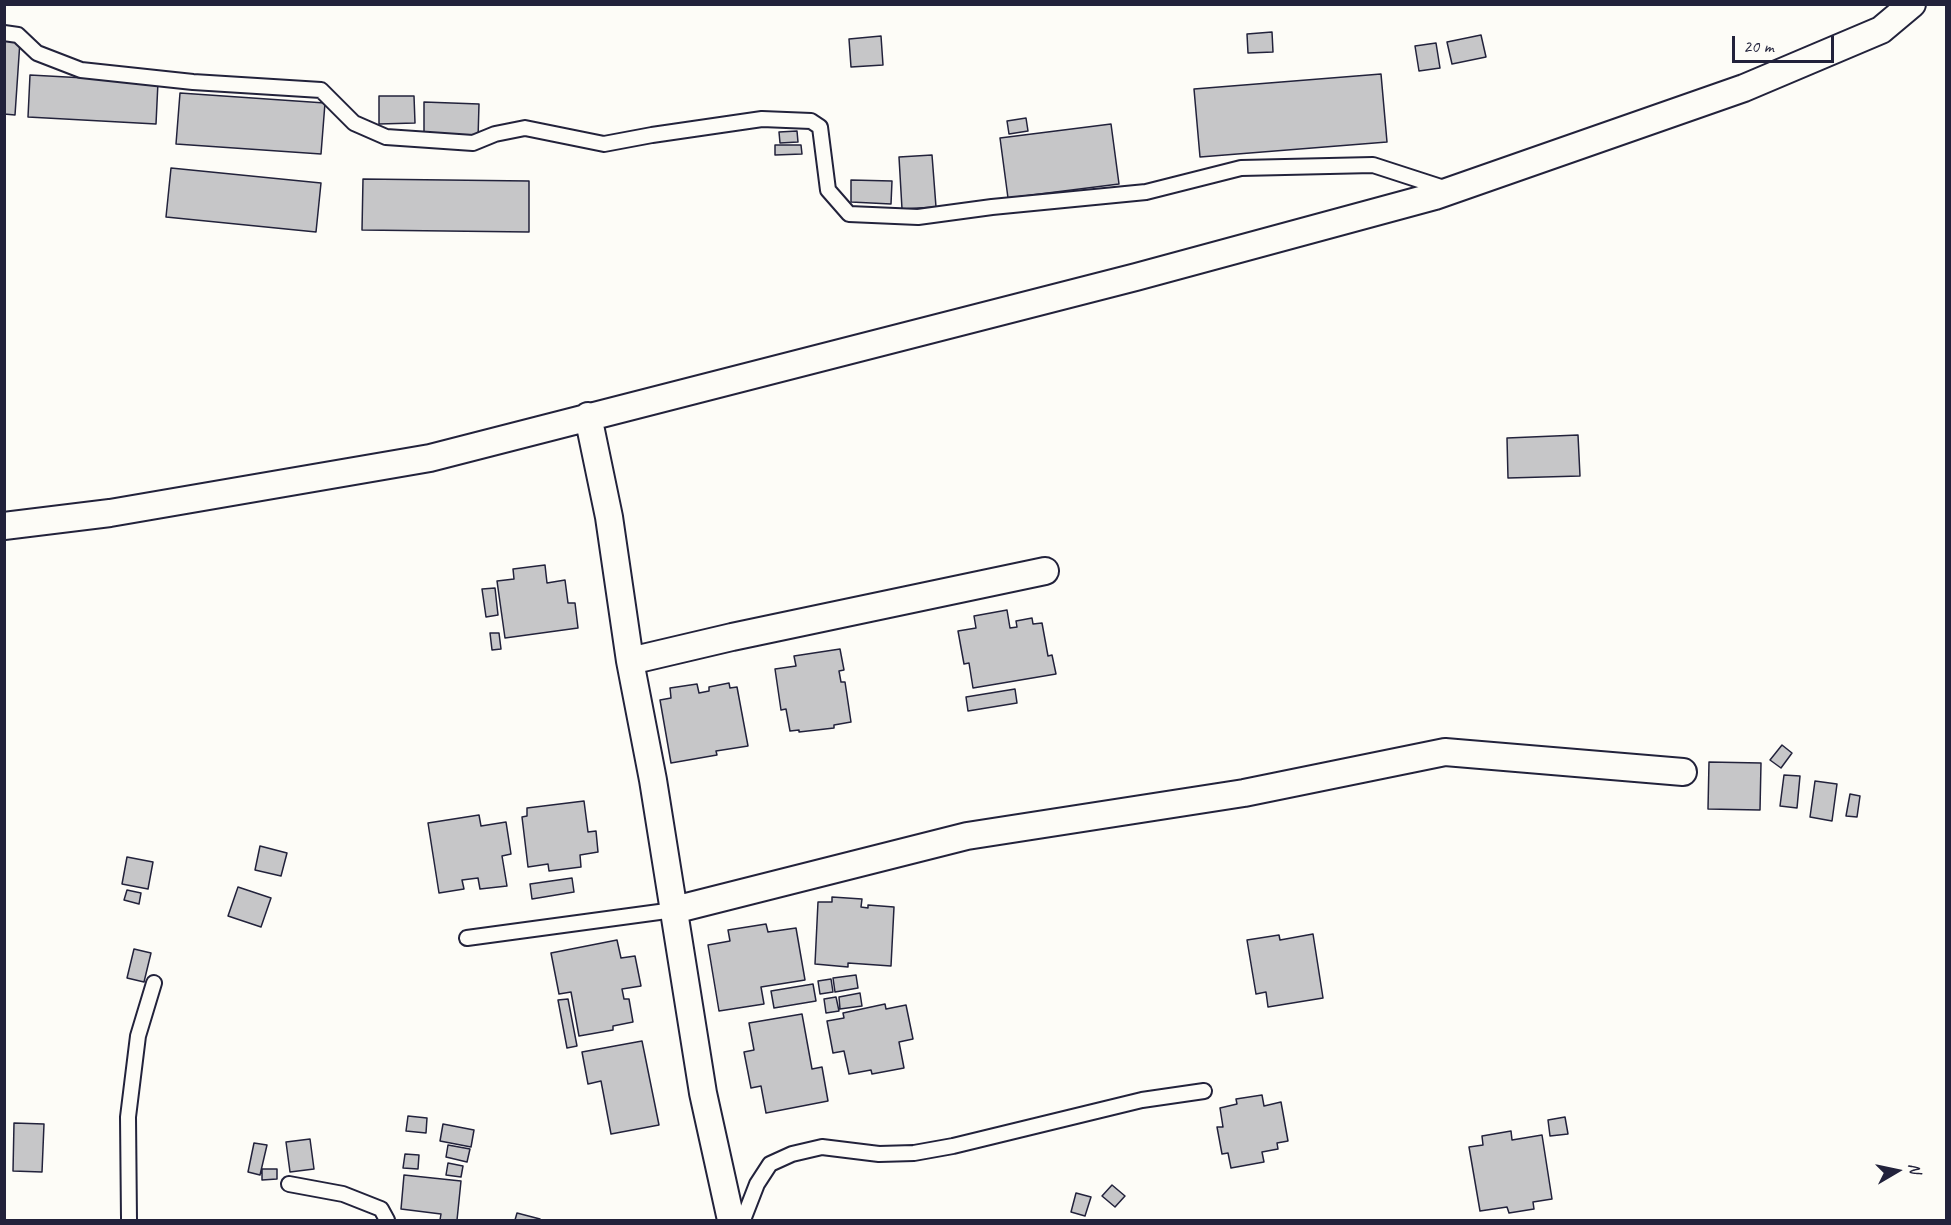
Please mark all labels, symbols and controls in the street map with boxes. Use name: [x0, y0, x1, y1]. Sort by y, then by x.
scale bar: [1735, 24, 1837, 62]
text: 20 m: [1743, 35, 1774, 57]
north arrow: [1867, 1141, 1927, 1201]
text: N: [1904, 1162, 1925, 1175]

